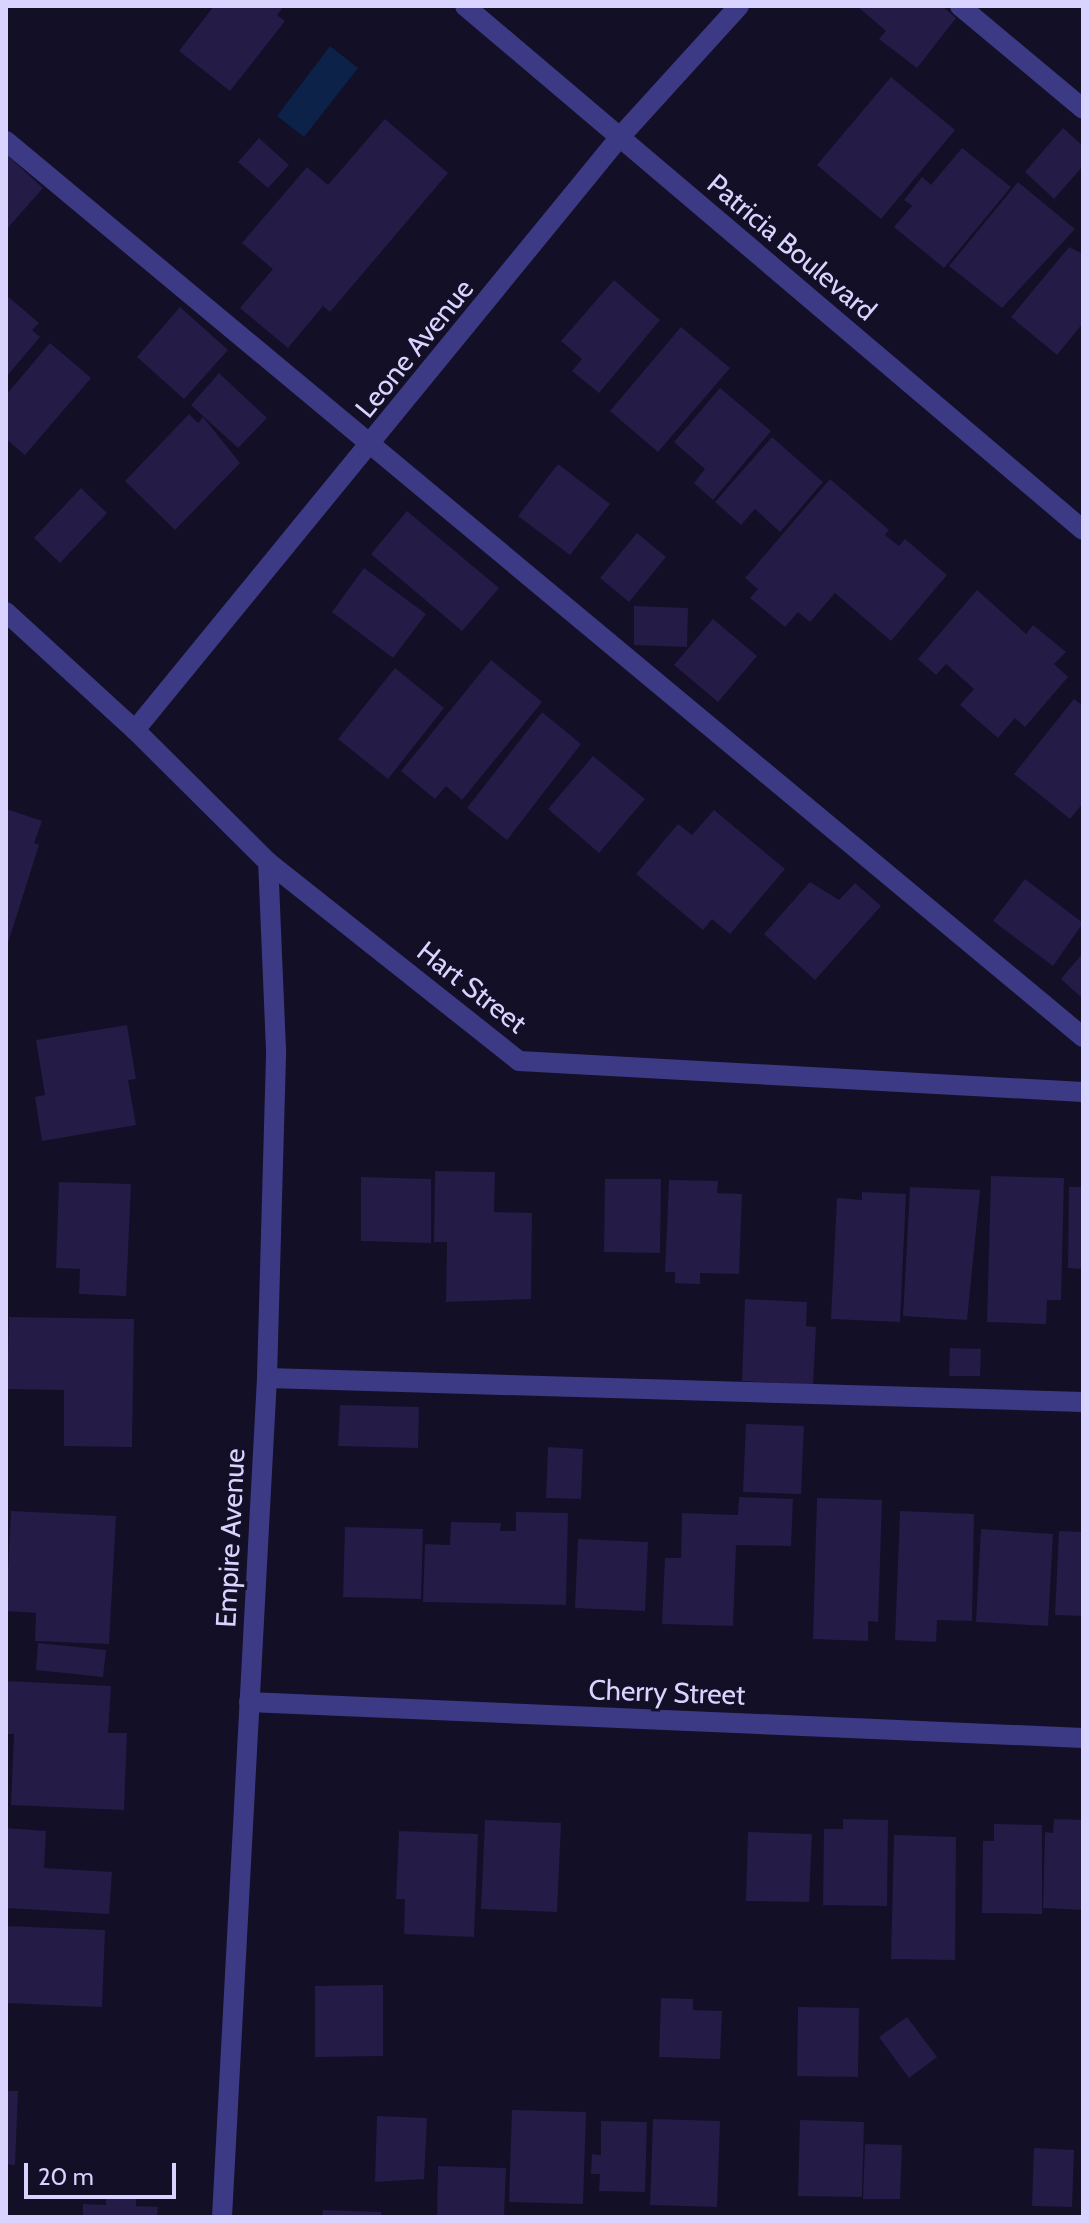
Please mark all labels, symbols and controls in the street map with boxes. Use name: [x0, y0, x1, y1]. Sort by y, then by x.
street label: Patricia Boulevard: [701, 167, 883, 327]
street label: Leone Avenue: [348, 272, 480, 424]
street label: Hart Street: [411, 934, 533, 1040]
street label: Empire Avenue: [209, 1448, 251, 1628]
street label: Cherry Street: [588, 1672, 746, 1712]
scale bar: [28, 2147, 180, 2197]
text: 20 m: [38, 2162, 94, 2191]

